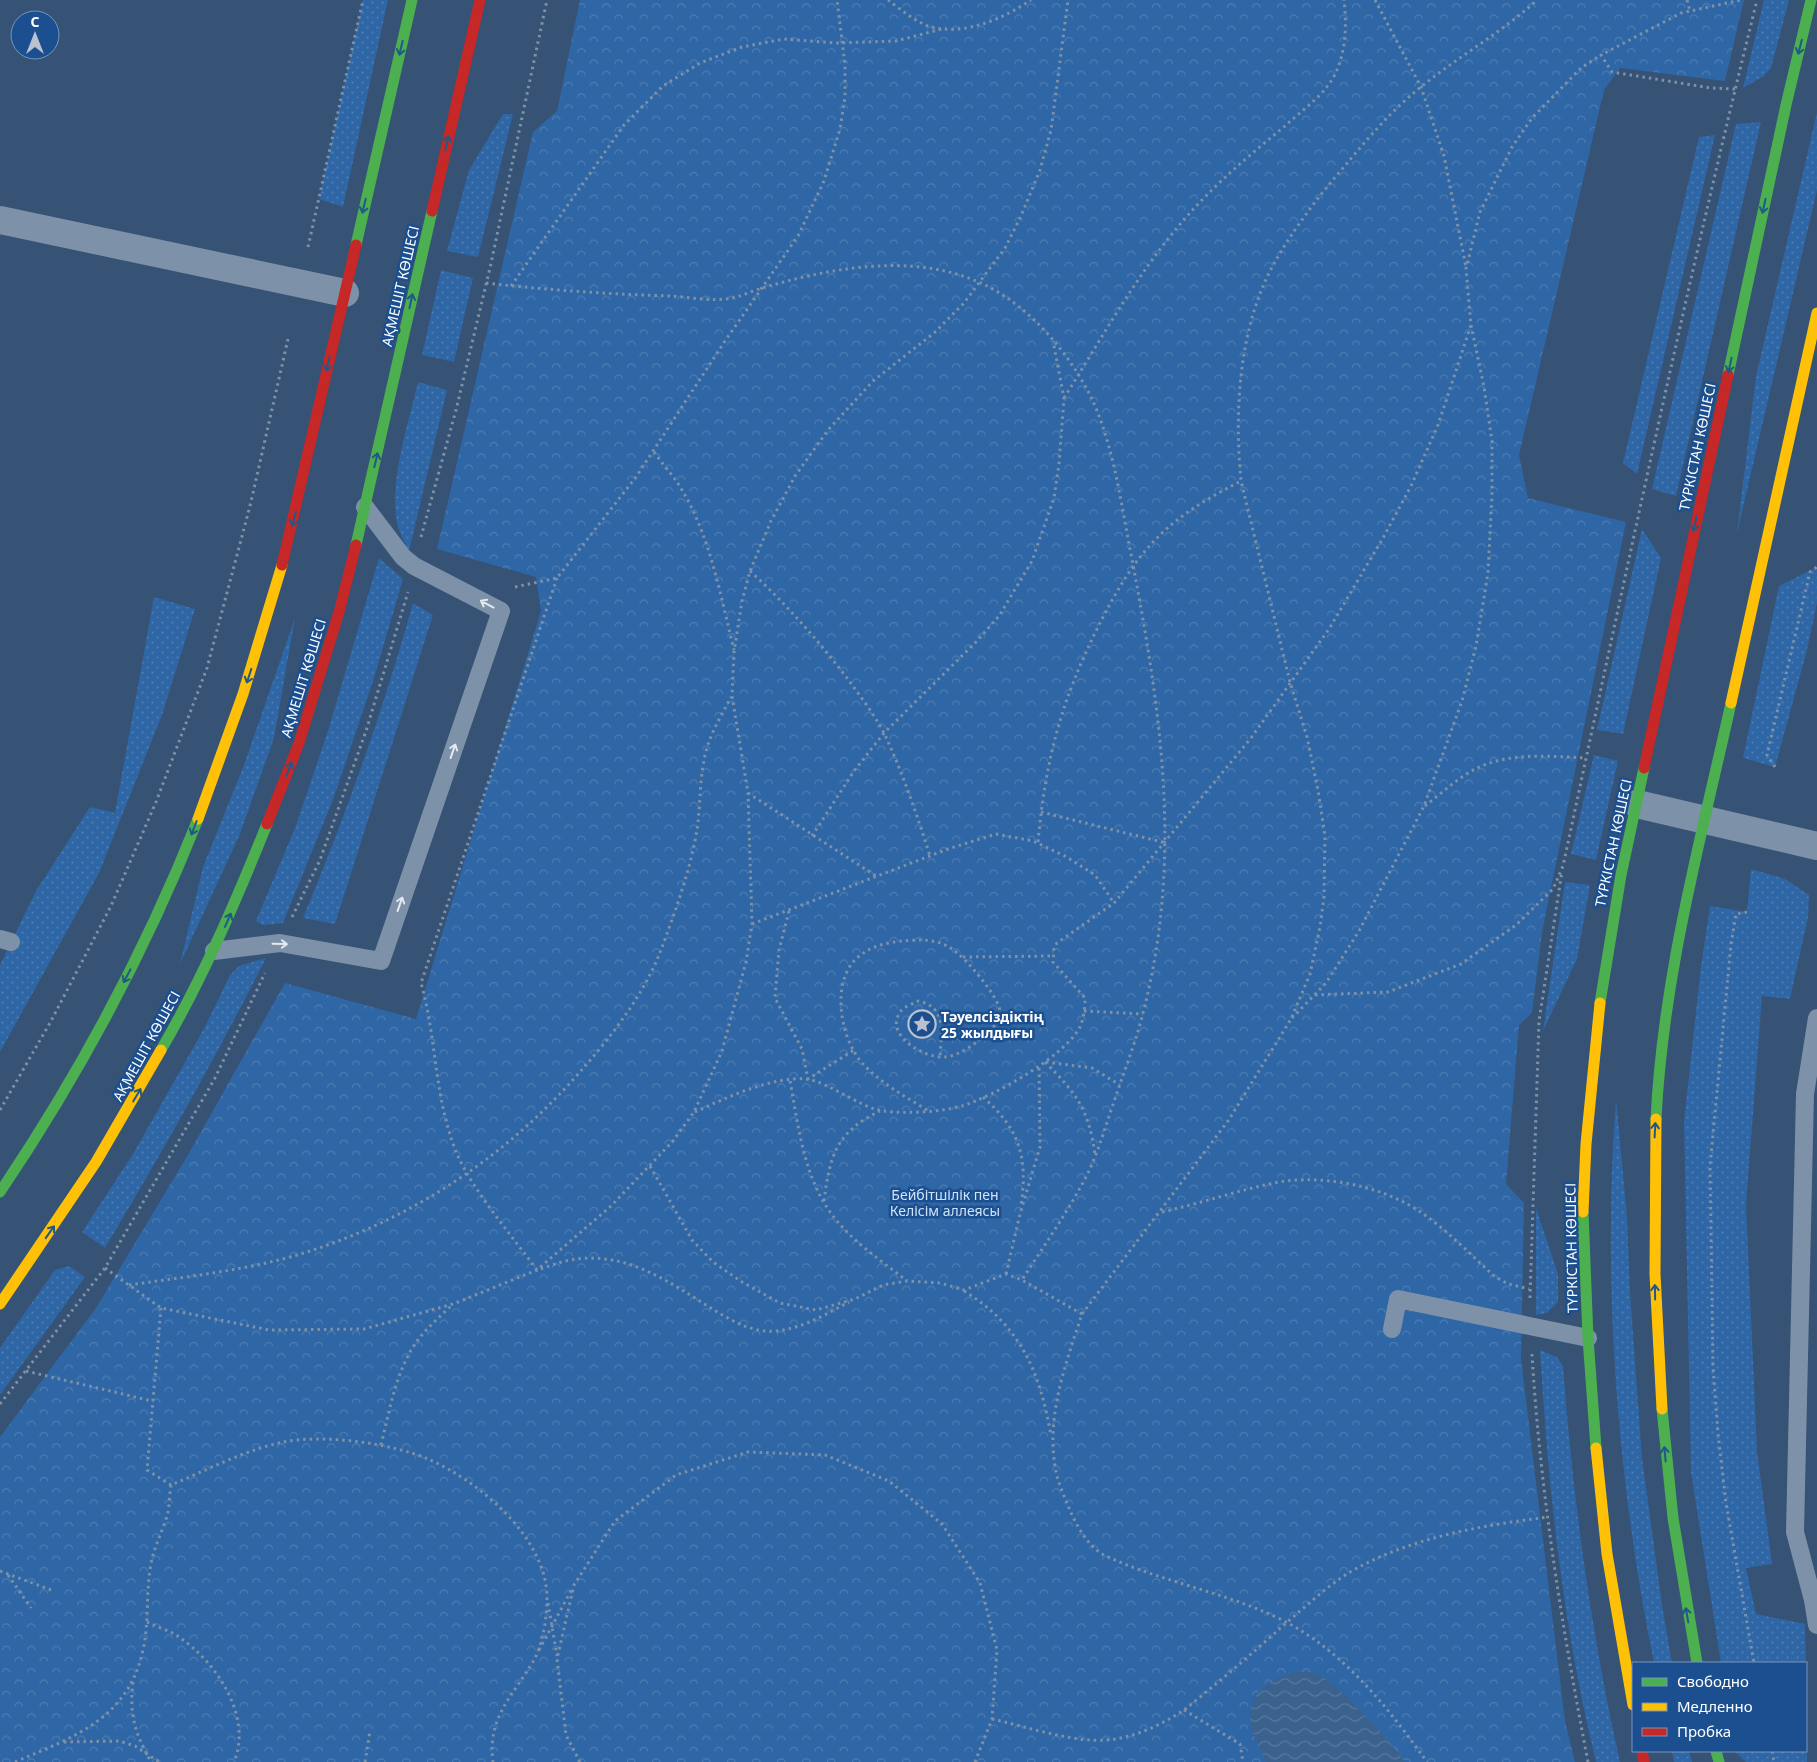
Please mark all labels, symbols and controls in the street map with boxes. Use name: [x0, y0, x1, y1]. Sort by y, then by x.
north arrow: [10, 10, 60, 60]
text: С: [30, 12, 40, 31]
one-way arrow: [396, 39, 405, 55]
one-way arrow: [1795, 39, 1804, 55]
one-way arrow: [443, 135, 452, 151]
one-way arrow: [359, 197, 368, 213]
one-way arrow: [1759, 197, 1768, 213]
street label: АҚМЕШІТ КӨШЕСІ: [377, 224, 423, 348]
one-way arrow: [407, 294, 417, 310]
one-way arrow: [323, 356, 332, 372]
one-way arrow: [1724, 356, 1734, 372]
street label: ТҮРКІСТАН КӨШЕСІ: [1674, 381, 1720, 513]
one-way arrow: [372, 452, 381, 468]
one-way arrow: [289, 511, 298, 527]
one-way arrow: [1690, 515, 1700, 531]
one-way arrow: [480, 599, 495, 608]
street label: АҚМЕШІТ КӨШЕСІ: [276, 616, 330, 740]
one-way arrow: [244, 667, 253, 683]
one-way arrow: [449, 743, 458, 759]
one-way arrow: [285, 762, 295, 777]
street label: ТҮРКІСТАН КӨШЕСІ: [1590, 777, 1636, 909]
one-way arrow: [189, 820, 198, 836]
one-way arrow: [396, 897, 406, 913]
one-way arrow: [224, 913, 234, 928]
one-way arrow: [271, 939, 287, 949]
one-way arrow: [122, 968, 131, 983]
street label: АҚМЕШІТ КӨШЕСІ: [108, 987, 184, 1105]
place label: Тәуелсіздіктің 25 жылдығы: [941, 1007, 1045, 1042]
place icon: Тәуелсіздіктің 25 жылдығы: [907, 1009, 937, 1039]
one-way arrow: [132, 1087, 142, 1102]
one-way arrow: [1651, 1122, 1660, 1138]
street label: ТҮРКІСТАН КӨШЕСІ: [1560, 1183, 1582, 1313]
park label: Бейбітшілік пен Келісім аллеясы: [890, 1185, 1000, 1220]
one-way arrow: [45, 1225, 55, 1239]
one-way arrow: [1651, 1285, 1660, 1301]
one-way arrow: [1660, 1447, 1670, 1463]
one-way arrow: [1682, 1608, 1692, 1624]
legend: [1632, 1662, 1807, 1752]
text: Свободно: [1677, 1671, 1749, 1691]
text: Медленно: [1677, 1696, 1753, 1716]
text: Пробка: [1677, 1721, 1731, 1741]

